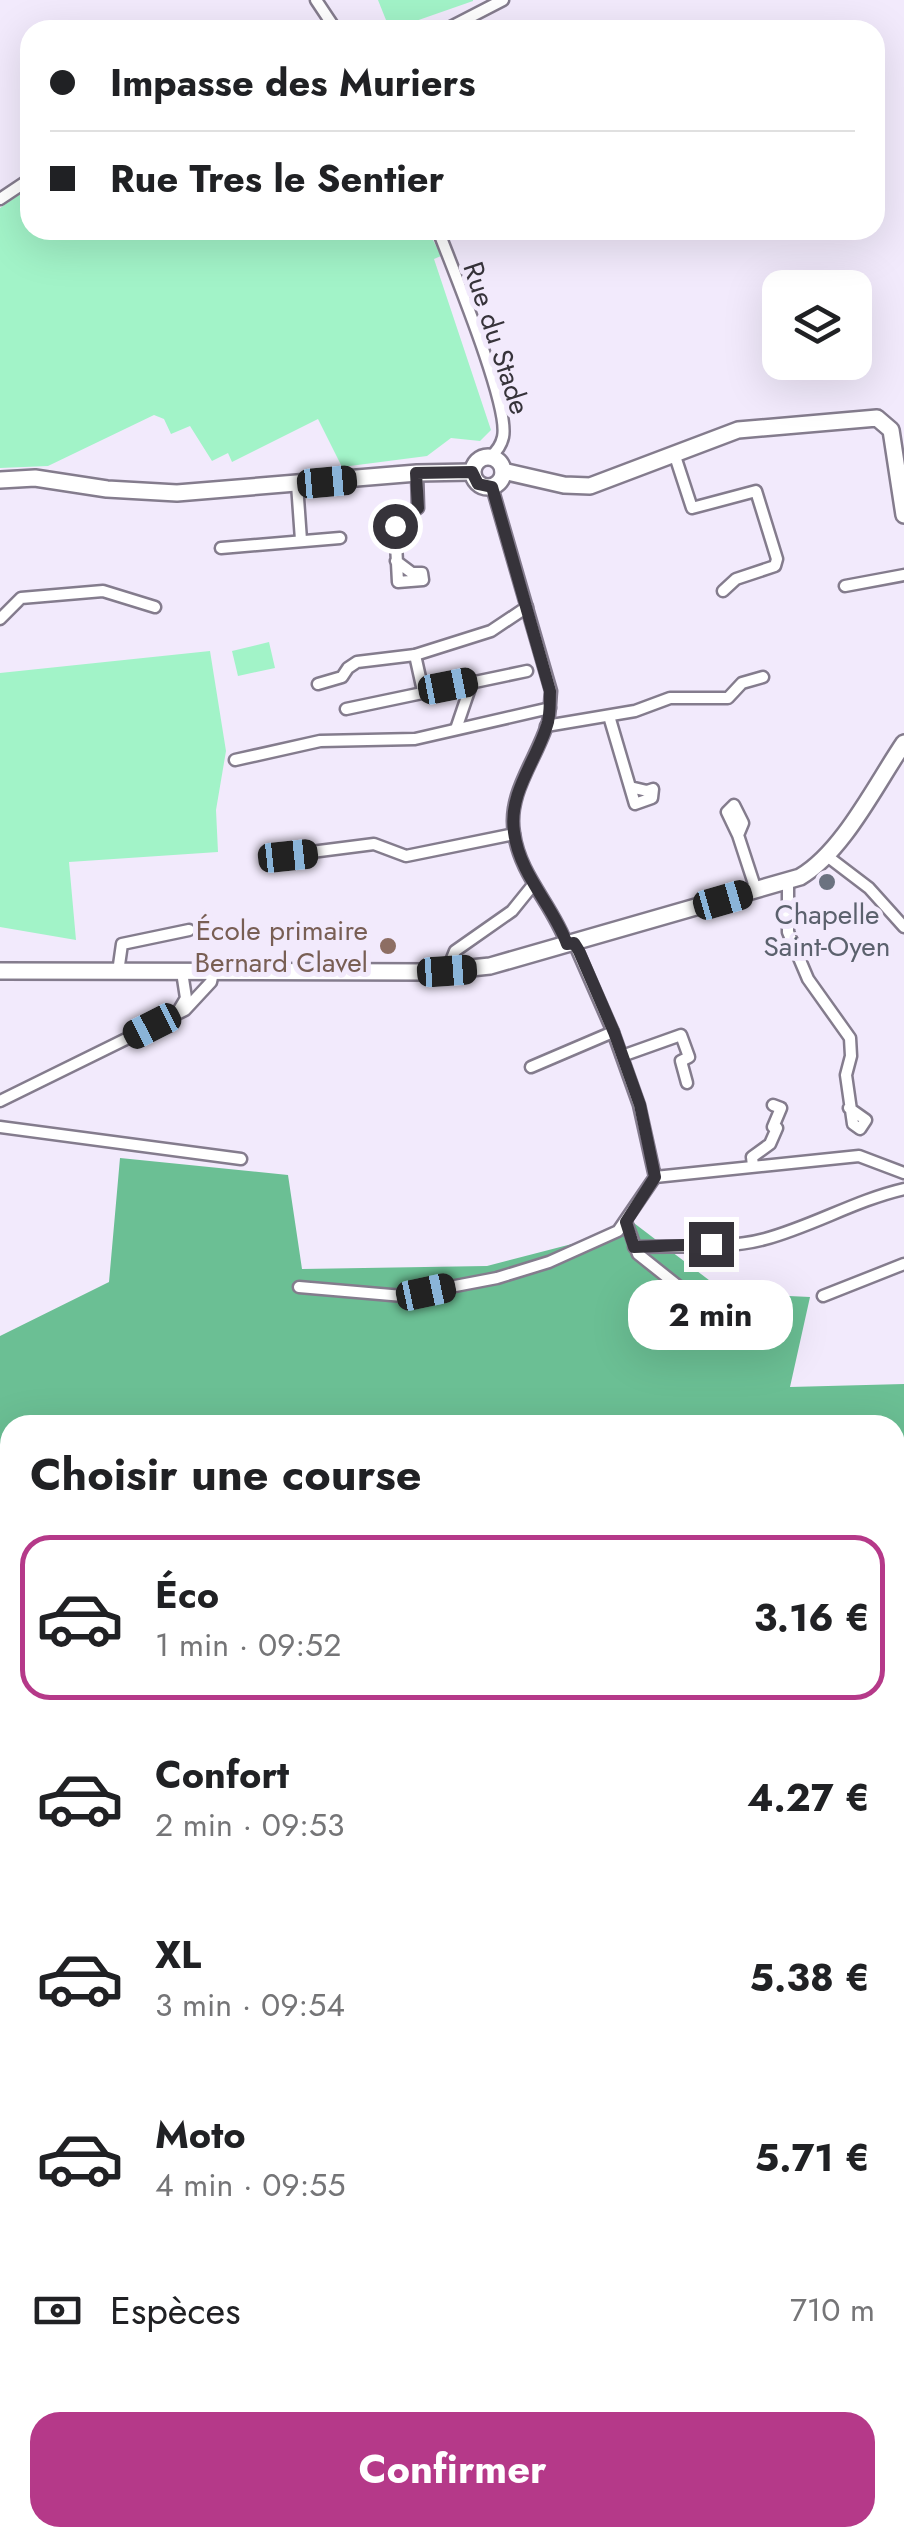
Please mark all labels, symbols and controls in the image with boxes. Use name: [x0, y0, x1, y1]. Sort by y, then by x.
text: Impasse des Muriers: [110, 55, 476, 110]
text: Rue Tres le Sentier: [110, 151, 444, 206]
street label: Rue du Stade: [453, 257, 540, 420]
map controls: [762, 270, 872, 380]
button: layers: [762, 270, 872, 380]
car: [296, 464, 358, 500]
route start: [373, 504, 418, 549]
car: [416, 666, 480, 706]
car: [257, 838, 319, 874]
marker: Chapelle Saint-Oyen: [816, 871, 838, 893]
car: [690, 877, 756, 923]
place label: Chapelle Saint-Oyen: [764, 894, 890, 967]
place label: École primaire Bernard Clavel: [195, 910, 368, 983]
marker: École primaire Bernard Clavel: [377, 935, 399, 957]
car: [416, 954, 478, 988]
car: [118, 999, 186, 1053]
route end: [689, 1222, 734, 1267]
car: [394, 1271, 458, 1313]
callout: 2 min: [628, 1279, 794, 1349]
text: 2 min: [668, 1292, 753, 1338]
text: Choisir une course: [30, 1442, 422, 1507]
text: Éco: [155, 1567, 219, 1622]
icon: car: [35, 1573, 125, 1663]
text: 3.16 €: [754, 1590, 870, 1645]
text: 1 min · 09:52: [155, 1622, 341, 1668]
text: Confort: [155, 1747, 289, 1802]
icon: car: [35, 1753, 125, 1843]
text: 4.27 €: [747, 1770, 870, 1825]
text: 2 min · 09:53: [155, 1802, 344, 1848]
text: XL: [155, 1927, 201, 1982]
icon: car: [35, 1933, 125, 2023]
text: 5.38 €: [750, 1950, 870, 2005]
text: 3 min · 09:54: [155, 1982, 345, 2028]
text: Moto: [155, 2107, 246, 2162]
icon: car: [35, 2113, 125, 2203]
text: 5.71 €: [755, 2130, 870, 2185]
text: 4 min · 09:55: [155, 2162, 345, 2208]
icon: cash: [30, 2283, 85, 2338]
text: Espèces: [110, 2283, 241, 2338]
text: 710 m: [790, 2287, 875, 2333]
button: Confirmer: [30, 2412, 875, 2527]

